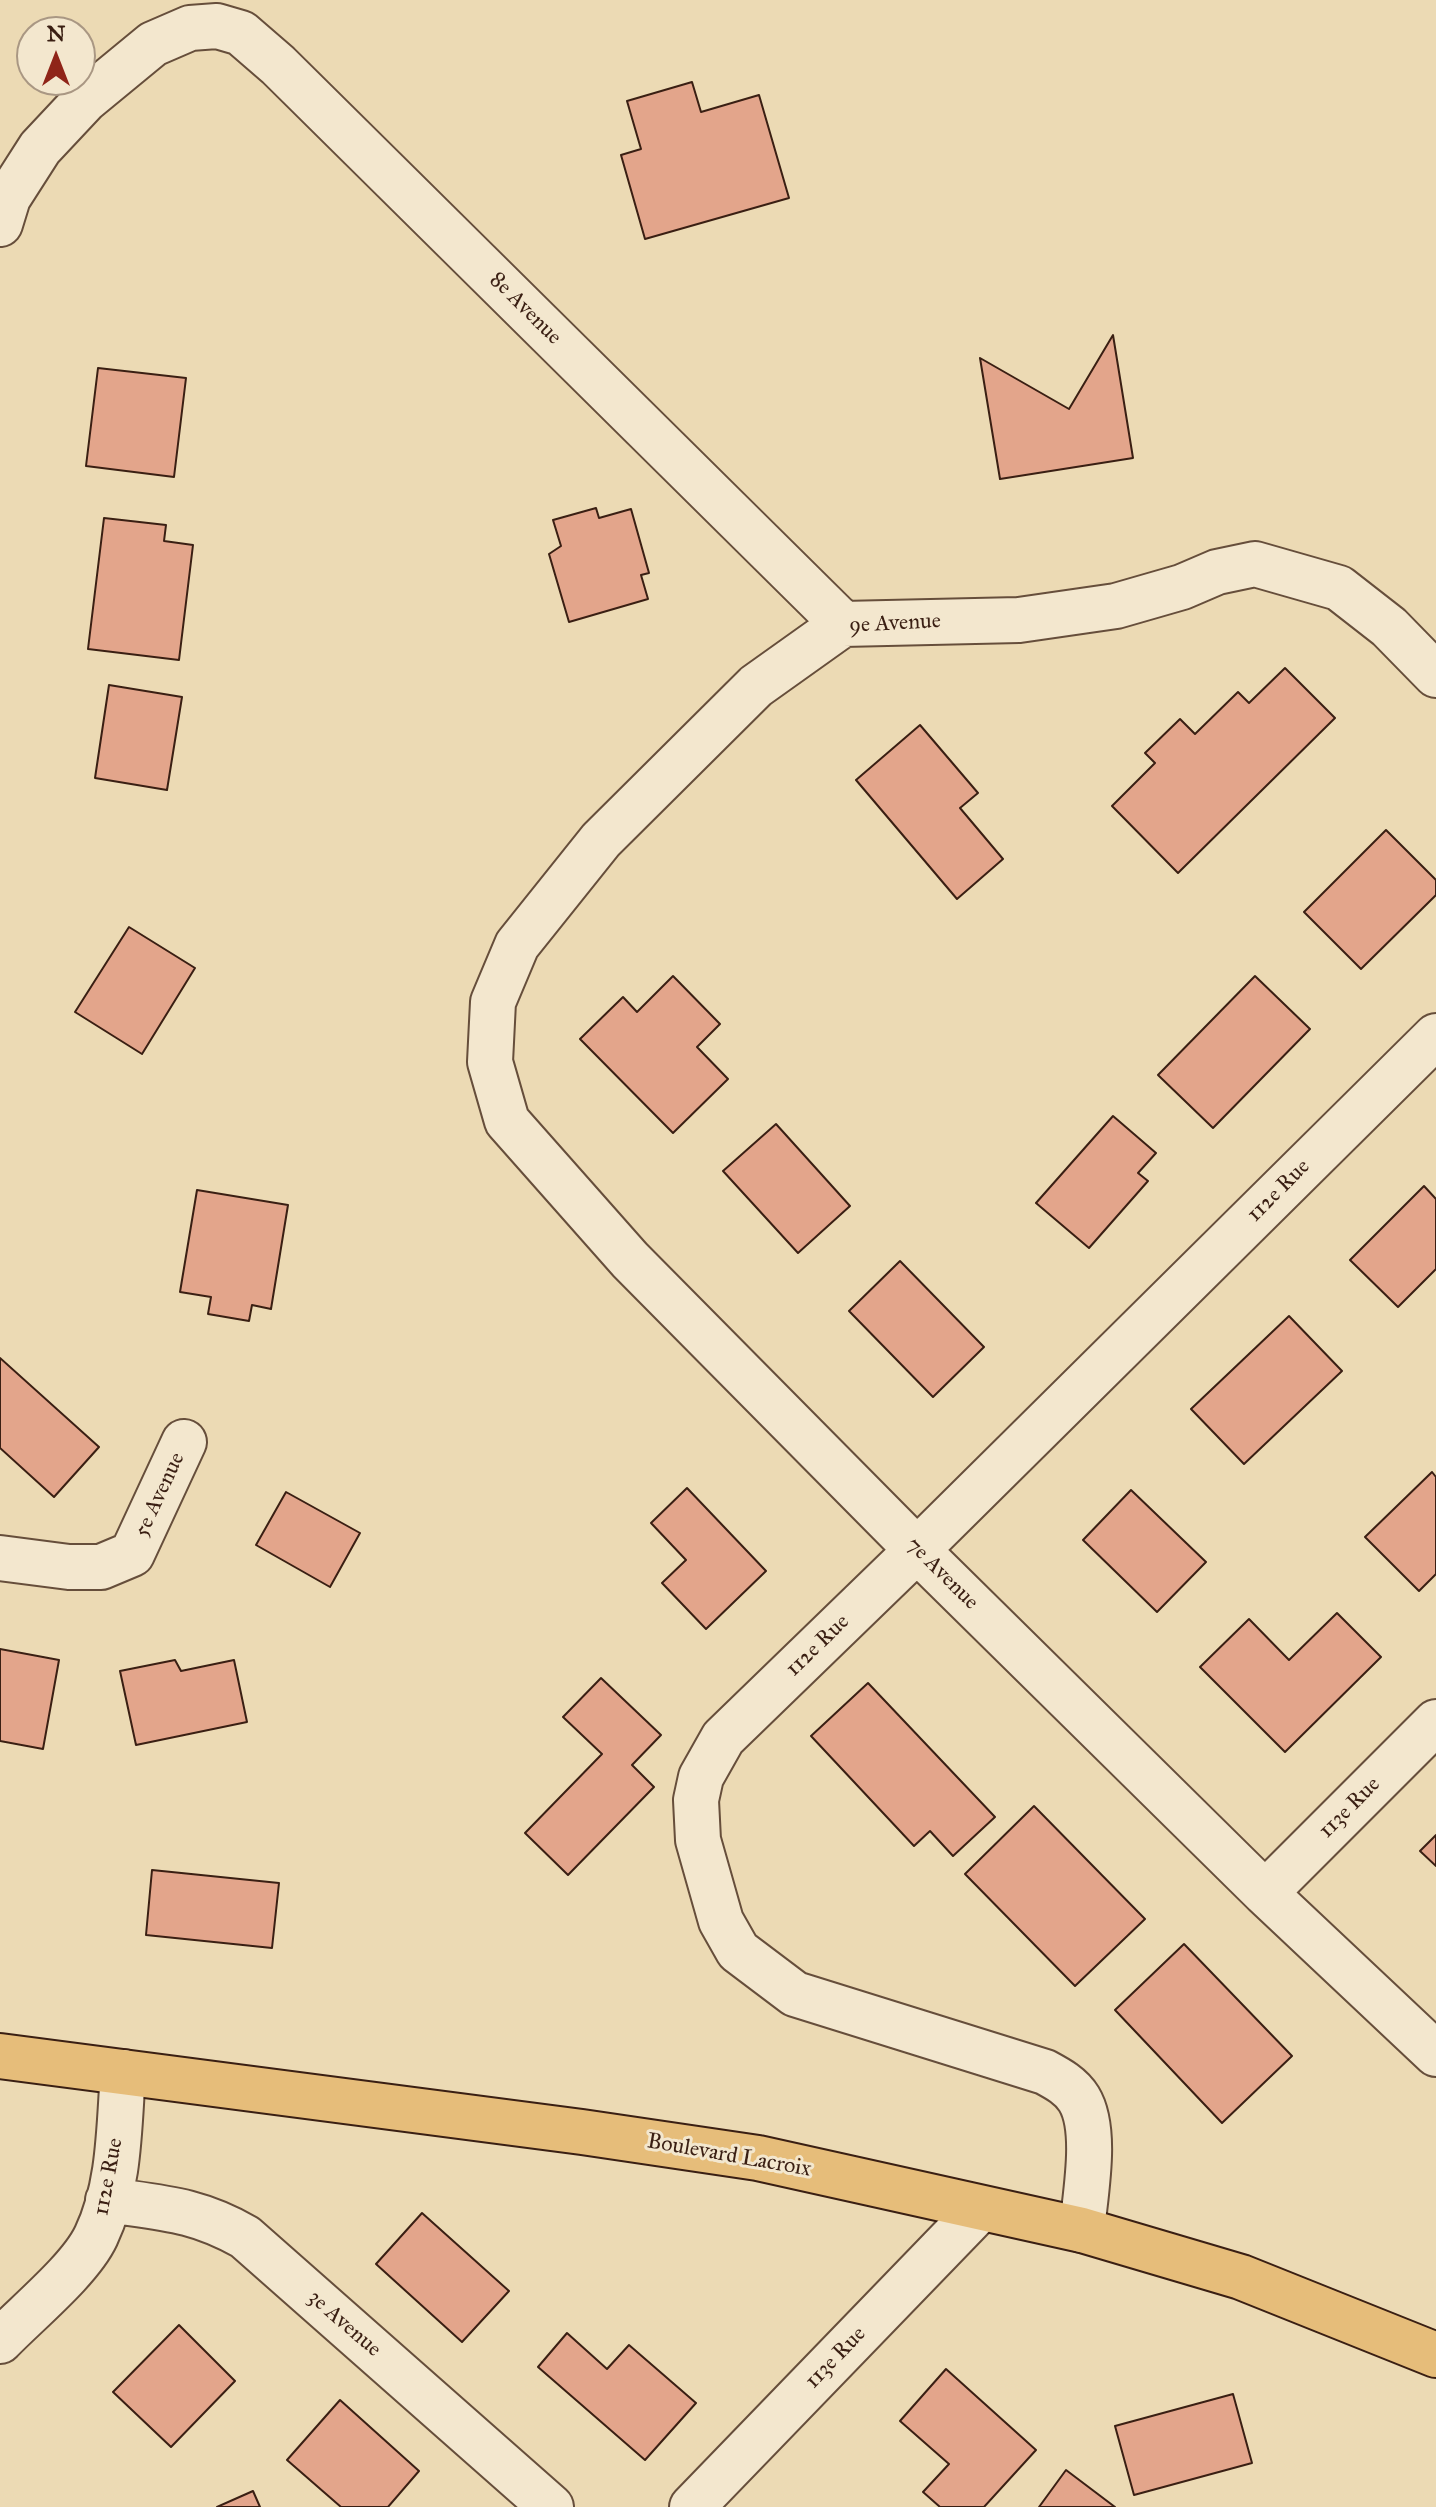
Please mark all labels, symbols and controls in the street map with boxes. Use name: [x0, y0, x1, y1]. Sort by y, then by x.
north arrow: [16, 16, 96, 96]
text: N: [47, 20, 65, 47]
street label: 8e Avenue: [483, 267, 567, 351]
street label: 9e Avenue: [848, 608, 942, 640]
street label: 112e Rue: [1242, 1154, 1316, 1228]
street label: 5e Avenue: [129, 1449, 191, 1541]
street label: 7e Avenue: [900, 1532, 984, 1616]
street label: 112e Rue: [781, 1609, 855, 1683]
street label: 113e Rue: [1314, 1772, 1386, 1844]
street label: Boulevard Lacroix: [645, 2129, 813, 2183]
street label: 112e Rue: [89, 2136, 129, 2218]
street label: 3e Avenue: [302, 2285, 386, 2363]
street label: 113e Rue: [800, 2321, 872, 2395]

